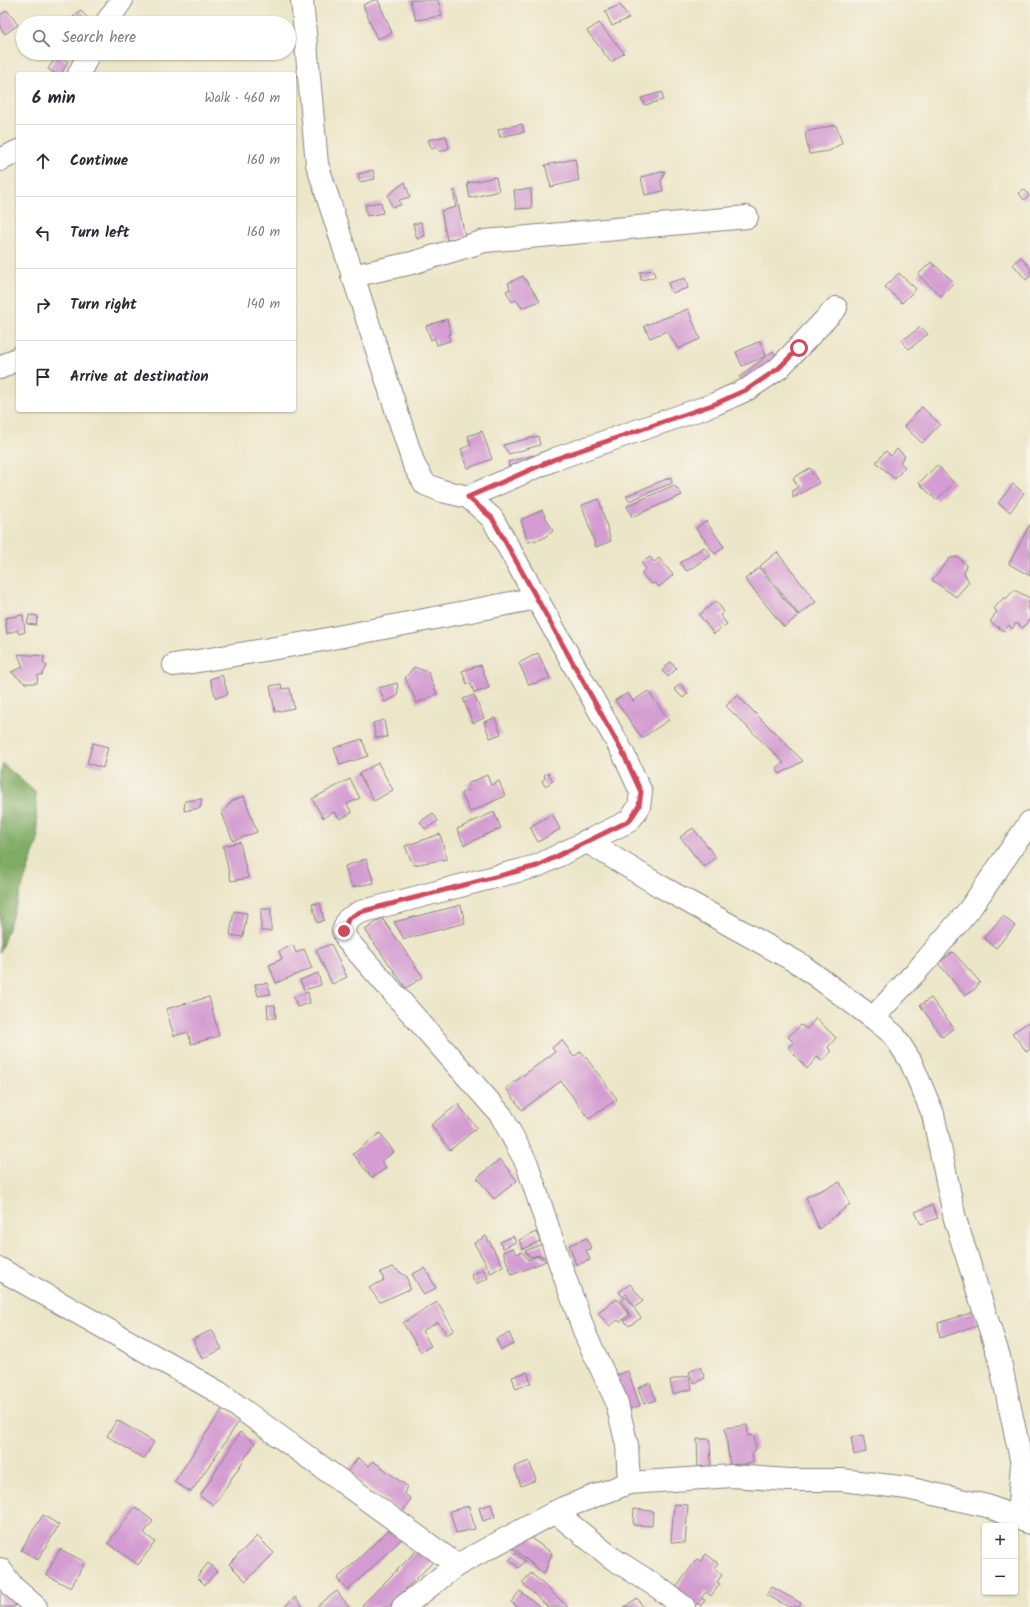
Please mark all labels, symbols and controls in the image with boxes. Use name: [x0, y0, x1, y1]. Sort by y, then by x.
search box: [16, 16, 296, 60]
text: Search here: [62, 26, 136, 50]
icon: search: [30, 27, 52, 49]
text: 6 min: [32, 85, 76, 112]
text: Walk · 460 m: [204, 88, 280, 109]
text: Continue: [70, 149, 128, 173]
icon: ahead: [32, 150, 54, 172]
text: 160 m: [247, 150, 280, 171]
text: Turn left: [70, 221, 130, 245]
icon: left: [32, 222, 54, 244]
text: 160 m: [247, 222, 280, 243]
text: Turn right: [70, 293, 137, 317]
icon: right: [32, 294, 54, 316]
text: 140 m: [247, 294, 280, 315]
route start: [790, 339, 808, 357]
text: Arrive at destination: [70, 365, 209, 389]
icon: arrive: [32, 366, 54, 388]
route end: [335, 922, 353, 940]
map controls: [982, 1523, 1018, 1595]
button: +: [982, 1523, 1018, 1559]
button: −: [982, 1559, 1018, 1595]

